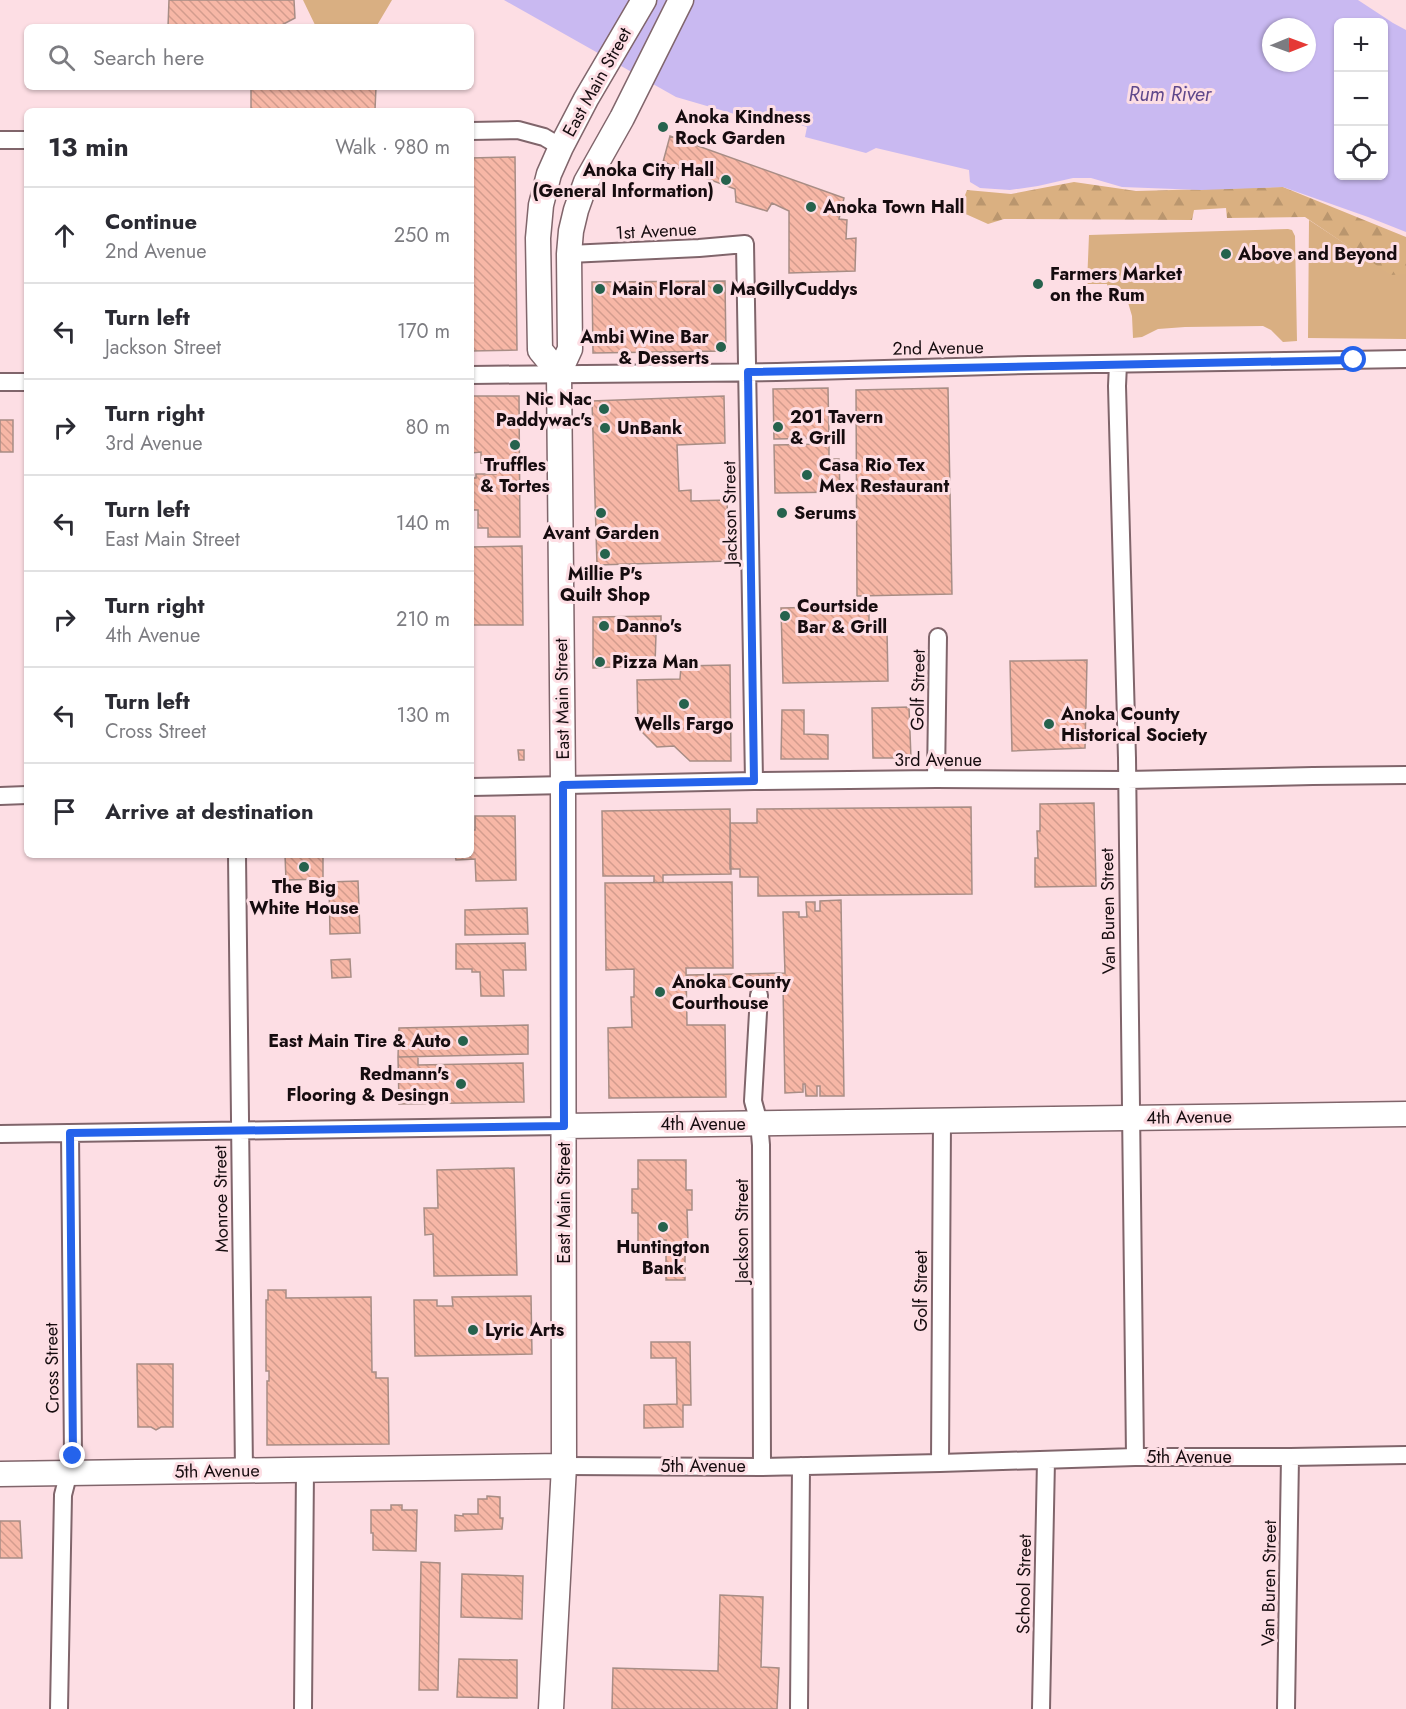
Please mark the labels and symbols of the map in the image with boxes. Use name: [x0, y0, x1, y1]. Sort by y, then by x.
north arrow: [1262, 18, 1316, 72]
street label: East Main Street: [556, 22, 638, 141]
water label: Rum River: [1129, 80, 1213, 109]
place label: Anoka Kindness Rock Garden: [674, 104, 811, 151]
marker: Anoka Kindness Rock Garden: [656, 120, 670, 134]
place label: Anoka City Hall (General Information): [532, 157, 714, 204]
marker: Anoka City Hall (General Information): [719, 173, 733, 187]
place label: Anoka Town Hall: [822, 194, 964, 220]
marker: Anoka Town Hall: [804, 200, 818, 214]
street label: 1st Avenue: [615, 216, 697, 246]
place label: Above and Beyond: [1237, 241, 1397, 267]
marker: Above and Beyond: [1219, 247, 1233, 261]
place label: Farmers Market on the Rum: [1050, 261, 1182, 308]
place label: Main Floral: [612, 276, 706, 302]
place label: MaGillyCuddys: [730, 276, 858, 302]
marker: Farmers Market on the Rum: [1031, 277, 1045, 291]
marker: Main Floral: [593, 282, 607, 296]
marker: MaGillyCuddys: [711, 282, 725, 296]
place label: Ambi Wine Bar & Desserts: [579, 324, 710, 371]
street label: 2nd Avenue: [892, 334, 984, 362]
marker: Ambi Wine Bar & Desserts: [714, 340, 728, 354]
route start: [1340, 346, 1366, 372]
place label: Nic Nac Paddywac's: [496, 386, 592, 433]
marker: Nic Nac Paddywac's: [597, 402, 611, 416]
place label: 201 Tavern & Grill: [790, 404, 883, 451]
place label: UnBank: [617, 415, 683, 441]
marker: 201 Tavern & Grill: [771, 420, 785, 434]
marker: UnBank: [598, 421, 612, 435]
marker: Truffles & Tortes: [508, 438, 522, 452]
place label: Truffles & Tortes: [480, 452, 550, 499]
place label: Casa Rio Tex Mex Restaurant: [819, 452, 949, 499]
street label: Jackson Street: [716, 460, 744, 567]
marker: Casa Rio Tex Mex Restaurant: [800, 468, 814, 482]
place label: Serums: [794, 500, 856, 526]
marker: Avant Garden: [594, 506, 608, 520]
marker: Serums: [775, 506, 789, 520]
place label: Avant Garden: [542, 520, 659, 546]
marker: Millie P's Quilt Shop: [598, 547, 612, 561]
place label: Millie P's Quilt Shop: [560, 561, 650, 608]
place label: Courtside Bar & Grill: [797, 593, 887, 640]
marker: Courtside Bar & Grill: [778, 609, 792, 623]
place label: Danno's: [616, 613, 682, 639]
marker: Danno's: [597, 619, 611, 633]
street label: East Main Street: [548, 637, 576, 760]
street label: Golf Street: [904, 648, 932, 731]
place label: Pizza Man: [612, 649, 699, 675]
marker: Pizza Man: [593, 655, 607, 669]
marker: Wells Fargo: [677, 697, 691, 711]
place label: Anoka County Historical Society: [1060, 701, 1208, 748]
place label: Wells Fargo: [634, 711, 734, 737]
marker: Anoka County Historical Society: [1042, 717, 1056, 731]
street label: 3rd Avenue: [894, 747, 982, 773]
street label: Van Buren Street: [1094, 847, 1122, 974]
marker: The Big White House: [297, 860, 311, 874]
place label: The Big White House: [249, 874, 359, 921]
place label: Anoka County Courthouse: [671, 969, 791, 1016]
marker: Anoka County Courthouse: [653, 985, 667, 999]
place label: East Main Tire & Auto: [268, 1028, 451, 1054]
marker: East Main Tire & Auto: [456, 1034, 470, 1048]
place label: Redmann's Flooring & Desingn: [287, 1061, 449, 1108]
marker: Redmann's Flooring & Desingn: [454, 1077, 468, 1091]
street label: 4th Avenue: [1146, 1103, 1232, 1131]
street label: 4th Avenue: [660, 1111, 746, 1137]
street label: East Main Street: [551, 1142, 577, 1264]
street label: Monroe Street: [207, 1145, 235, 1253]
street label: Jackson Street: [729, 1178, 755, 1285]
marker: Huntington Bank: [656, 1220, 670, 1234]
place label: Huntington Bank: [616, 1234, 710, 1281]
street label: Golf Street: [908, 1250, 934, 1332]
place label: Lyric Arts: [485, 1317, 564, 1343]
street label: Cross Street: [38, 1322, 66, 1414]
marker: Lyric Arts: [466, 1323, 480, 1337]
route end: [59, 1442, 85, 1468]
street label: 5th Avenue: [1146, 1444, 1232, 1470]
street label: 5th Avenue: [660, 1453, 746, 1479]
street label: 5th Avenue: [174, 1457, 260, 1485]
street label: Van Buren Street: [1255, 1519, 1283, 1646]
street label: School Street: [1010, 1533, 1038, 1634]

